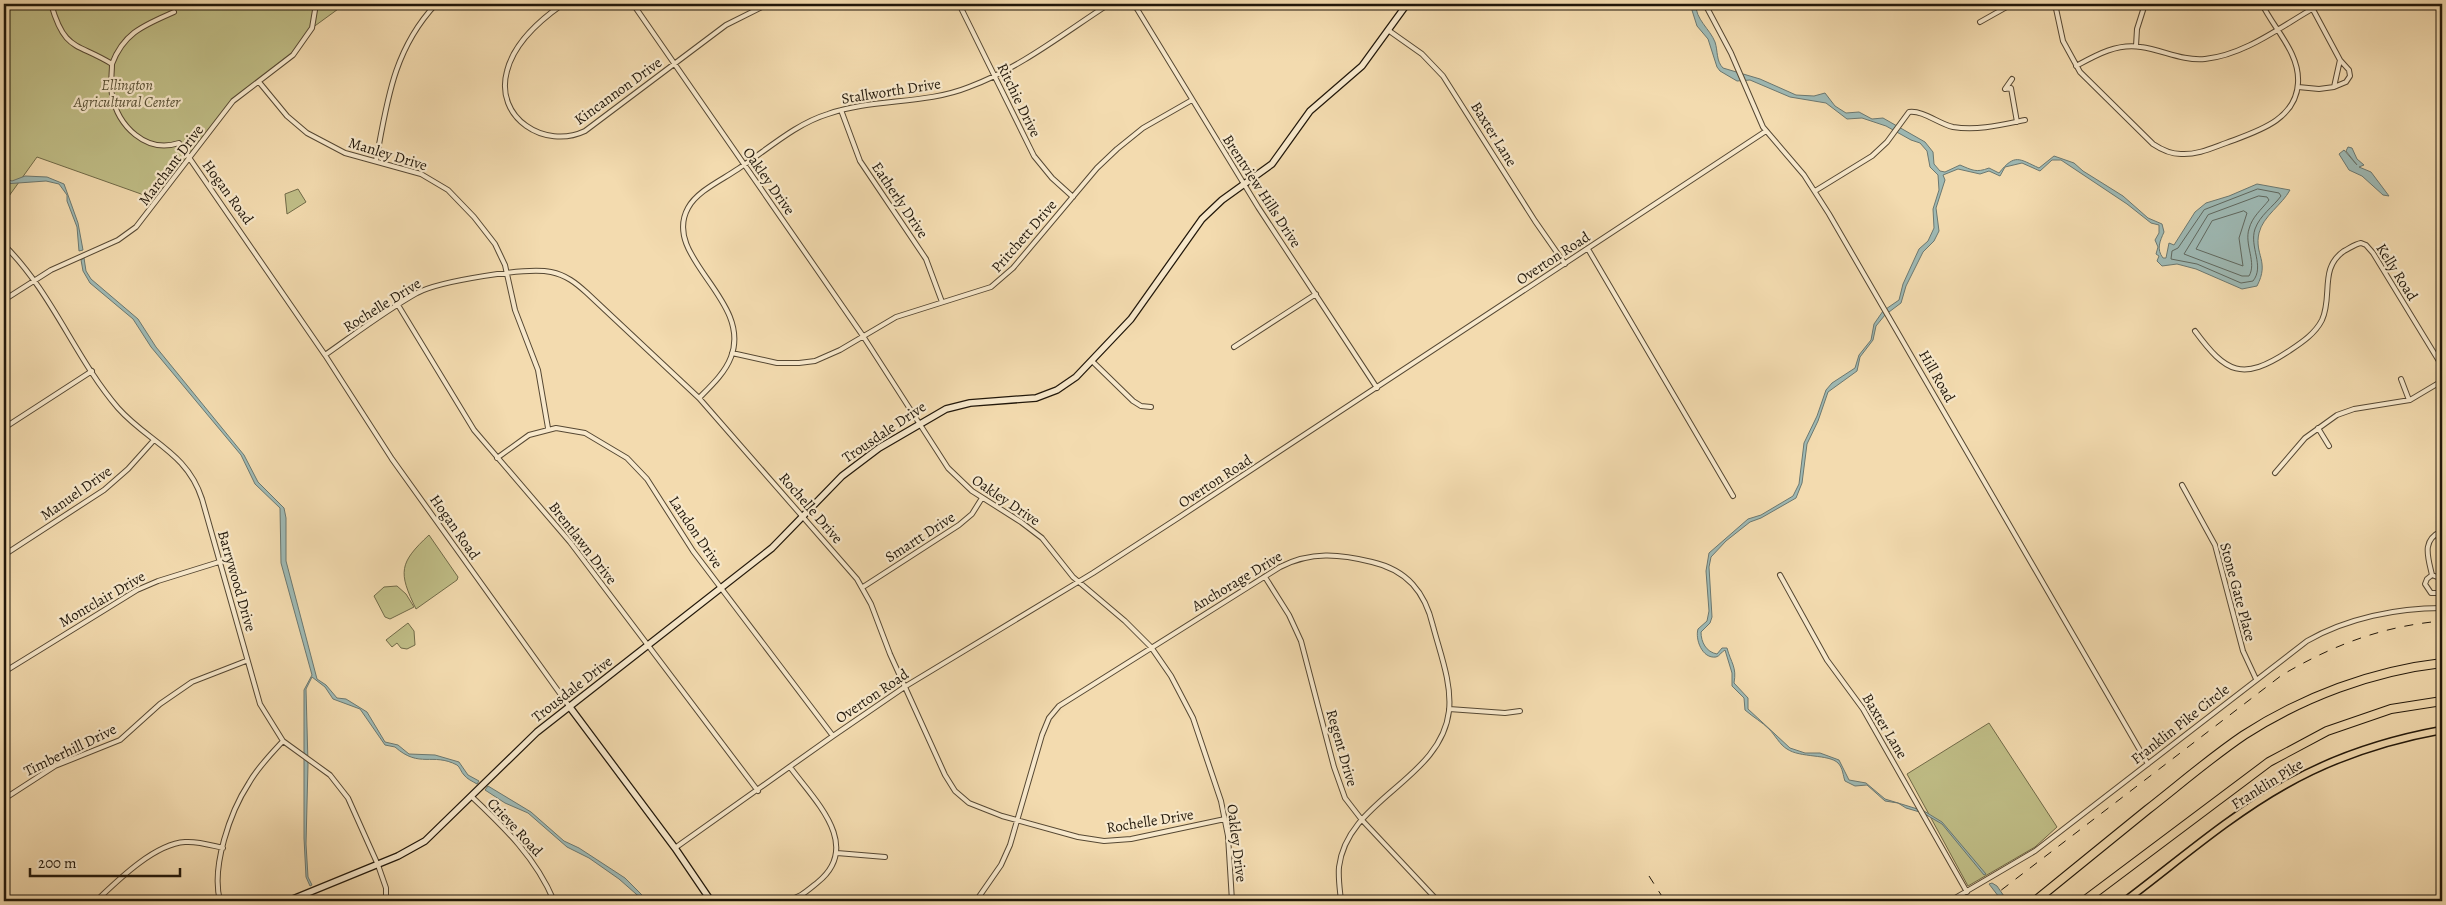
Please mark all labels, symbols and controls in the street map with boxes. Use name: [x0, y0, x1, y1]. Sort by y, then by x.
street label: Kincannon Drive: [570, 52, 666, 130]
street label: Ritchie Drive: [992, 60, 1046, 141]
street label: Stallworth Drive: [840, 73, 942, 109]
park label: Ellington Agricultural Center: [73, 75, 181, 112]
street label: Baxter Lane: [1466, 98, 1522, 170]
street label: Marchant Drive: [134, 120, 208, 209]
street label: Brentview Hills Drive: [1218, 131, 1306, 252]
street label: Manley Drive: [346, 133, 430, 176]
street label: Oakley Drive: [738, 143, 800, 219]
street label: Hogan Road: [198, 156, 259, 229]
street label: Eatherly Drive: [867, 158, 933, 242]
street label: Pritchett Drive: [987, 195, 1061, 277]
street label: Overton Road: [1512, 226, 1595, 289]
street label: Kelly Road: [2372, 240, 2423, 305]
street label: Rochelle Drive: [339, 273, 425, 337]
street label: Hill Road: [1914, 346, 1960, 406]
street label: Trousdale Drive: [838, 396, 930, 467]
street label: Overton Road: [1174, 449, 1257, 512]
street label: Manuel Drive: [36, 461, 116, 525]
street label: Rochelle Drive: [775, 468, 848, 548]
street label: Oakley Drive: [968, 470, 1044, 530]
street label: Hogan Road: [425, 490, 485, 564]
street label: Landon Drive: [664, 492, 728, 572]
street label: Brentlawn Drive: [544, 497, 622, 589]
street label: Smartt Drive: [881, 507, 959, 567]
street label: Barrywood Drive: [213, 528, 261, 634]
street label: Stone Gate Place: [2215, 540, 2261, 644]
street label: Anchorage Drive: [1187, 546, 1286, 616]
street label: Montclair Drive: [55, 566, 149, 632]
street label: Trousdale Drive: [528, 651, 617, 727]
street label: Overton Road: [831, 664, 913, 728]
street label: Franklin Pike Circle: [2127, 679, 2233, 769]
street label: Baxter Lane: [1858, 690, 1913, 763]
street label: Regent Drive: [1321, 707, 1363, 789]
street label: Timberhill Drive: [20, 719, 120, 781]
street label: Franklin Pike: [2227, 754, 2307, 814]
street label: Crieve Road: [483, 793, 548, 861]
street label: Oakley Drive: [1222, 803, 1252, 883]
street label: Rochelle Drive: [1105, 804, 1195, 838]
scale bar: [30, 845, 180, 877]
text: 200 m: [38, 853, 77, 873]

